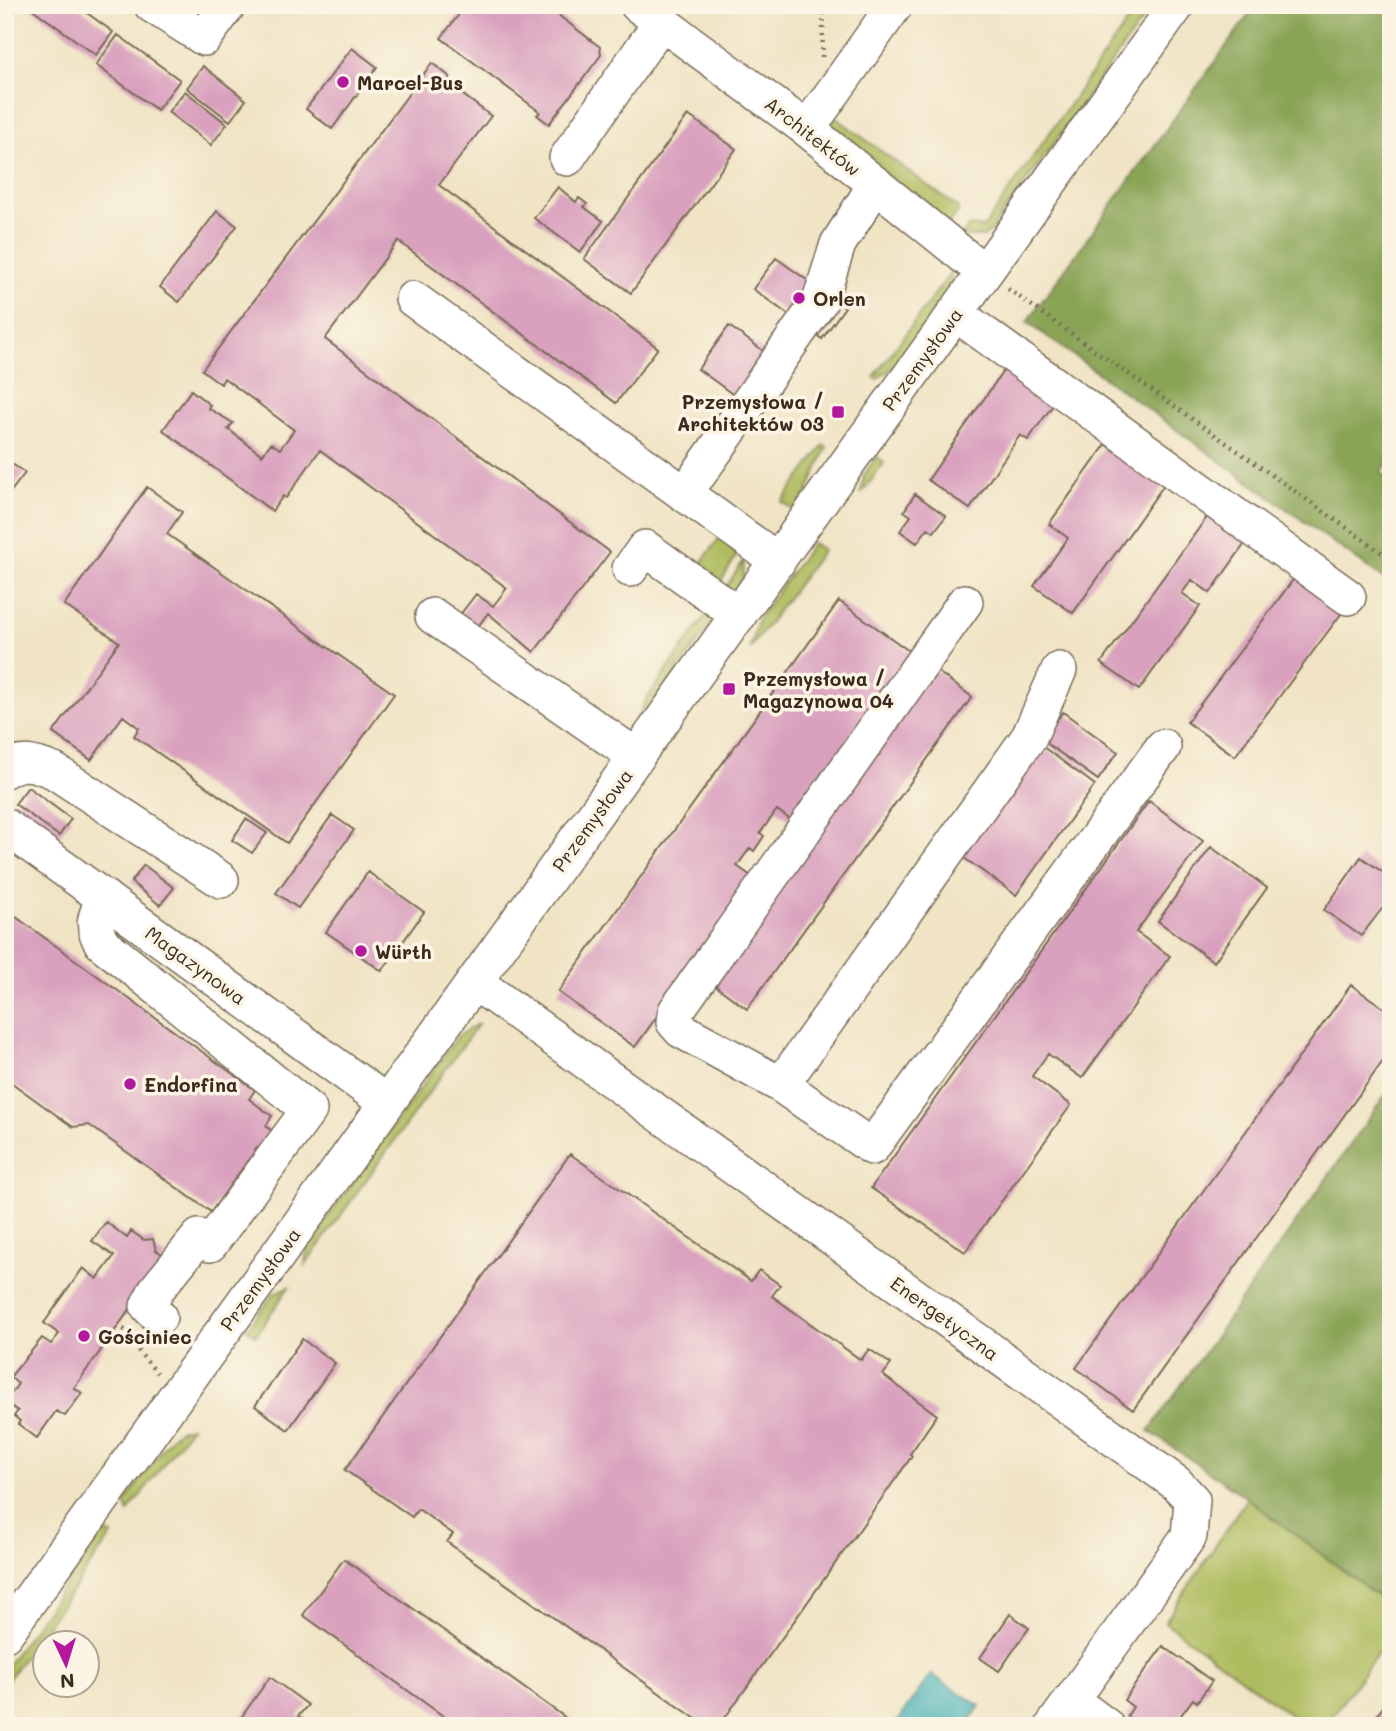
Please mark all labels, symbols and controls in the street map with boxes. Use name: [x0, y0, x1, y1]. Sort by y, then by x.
place label: Marcel-Bus: [357, 70, 463, 95]
marker: Marcel-Bus: [335, 74, 351, 90]
street label: Architektów: [760, 91, 866, 181]
place label: Orlen: [813, 286, 866, 311]
marker: Orlen: [791, 290, 807, 306]
street label: Przemysłowa: [876, 302, 968, 416]
place label: Przemysłowa / Architektów 03: [677, 389, 824, 436]
marker: Przemysłowa / Architektów 03: [830, 404, 846, 420]
place label: Przemysłowa / Magazynowa 04: [743, 666, 894, 713]
marker: Przemysłowa / Magazynowa 04: [721, 681, 737, 697]
street label: Przemysłowa: [546, 763, 638, 877]
street label: Magazynowa: [141, 920, 251, 1010]
place label: Würth: [375, 939, 431, 964]
marker: Würth: [353, 943, 369, 959]
place label: Endorfina: [144, 1072, 238, 1097]
marker: Endorfina: [122, 1076, 138, 1092]
street label: Przemysłowa: [214, 1222, 306, 1336]
street label: Energetyczna: [886, 1270, 1004, 1366]
place label: Gościniec: [98, 1324, 192, 1349]
marker: Gościniec: [76, 1328, 92, 1344]
north arrow: [32, 1630, 102, 1700]
text: N: [59, 1668, 75, 1694]

